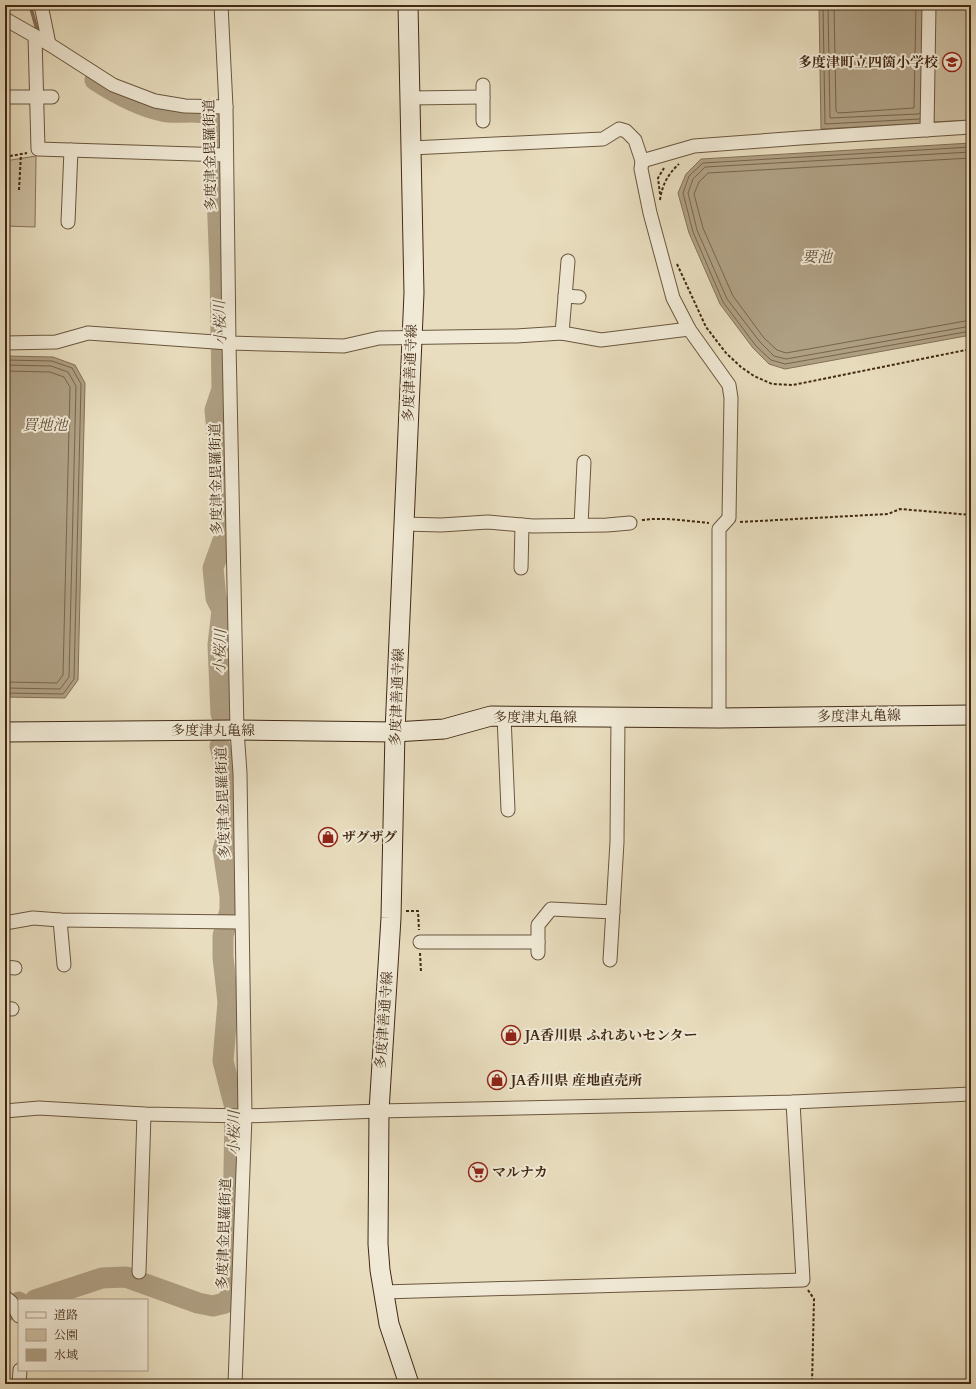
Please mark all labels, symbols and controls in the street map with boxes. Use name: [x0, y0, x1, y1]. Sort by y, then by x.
school or university icon: 多度津町立四箇小学校: [941, 51, 963, 73]
place label: 多度津町立四箇小学校: [798, 53, 938, 72]
street label: 多度津金毘羅街道: [200, 99, 220, 211]
water label: 要池: [802, 247, 834, 267]
water label: 小桜川: [209, 298, 231, 346]
street label: 多度津善通寺線: [399, 324, 421, 422]
water label: 買地池: [22, 415, 69, 435]
street label: 多度津金毘羅街道: [206, 423, 226, 535]
water label: 小桜川: [210, 627, 230, 675]
street label: 多度津善通寺線: [386, 648, 408, 746]
street label: 多度津丸亀線: [817, 706, 901, 726]
street label: 多度津丸亀線: [493, 708, 577, 727]
street label: 多度津丸亀線: [171, 721, 255, 740]
street label: 多度津金毘羅街道: [212, 747, 234, 859]
shop icon: ザグザグ: [317, 826, 339, 848]
place label: ザグザグ: [342, 828, 397, 847]
street label: 多度津善通寺線: [371, 970, 397, 1070]
shop icon: JA香川県 ふれあいセンター: [500, 1024, 522, 1046]
place label: JA香川県 ふれあいセンター: [523, 1026, 698, 1045]
shop icon: JA香川県 産地直売所: [486, 1069, 508, 1091]
place label: JA香川県 産地直売所: [509, 1071, 642, 1090]
water label: 小桜川: [224, 1109, 244, 1156]
supermarket icon: マルナカ: [467, 1161, 489, 1183]
place label: マルナカ: [492, 1163, 548, 1182]
street label: 多度津金毘羅街道: [213, 1178, 235, 1290]
legend: [18, 1299, 148, 1371]
text: 道路: [54, 1307, 78, 1323]
text: 公園: [54, 1327, 78, 1343]
text: 水域: [54, 1347, 78, 1363]

